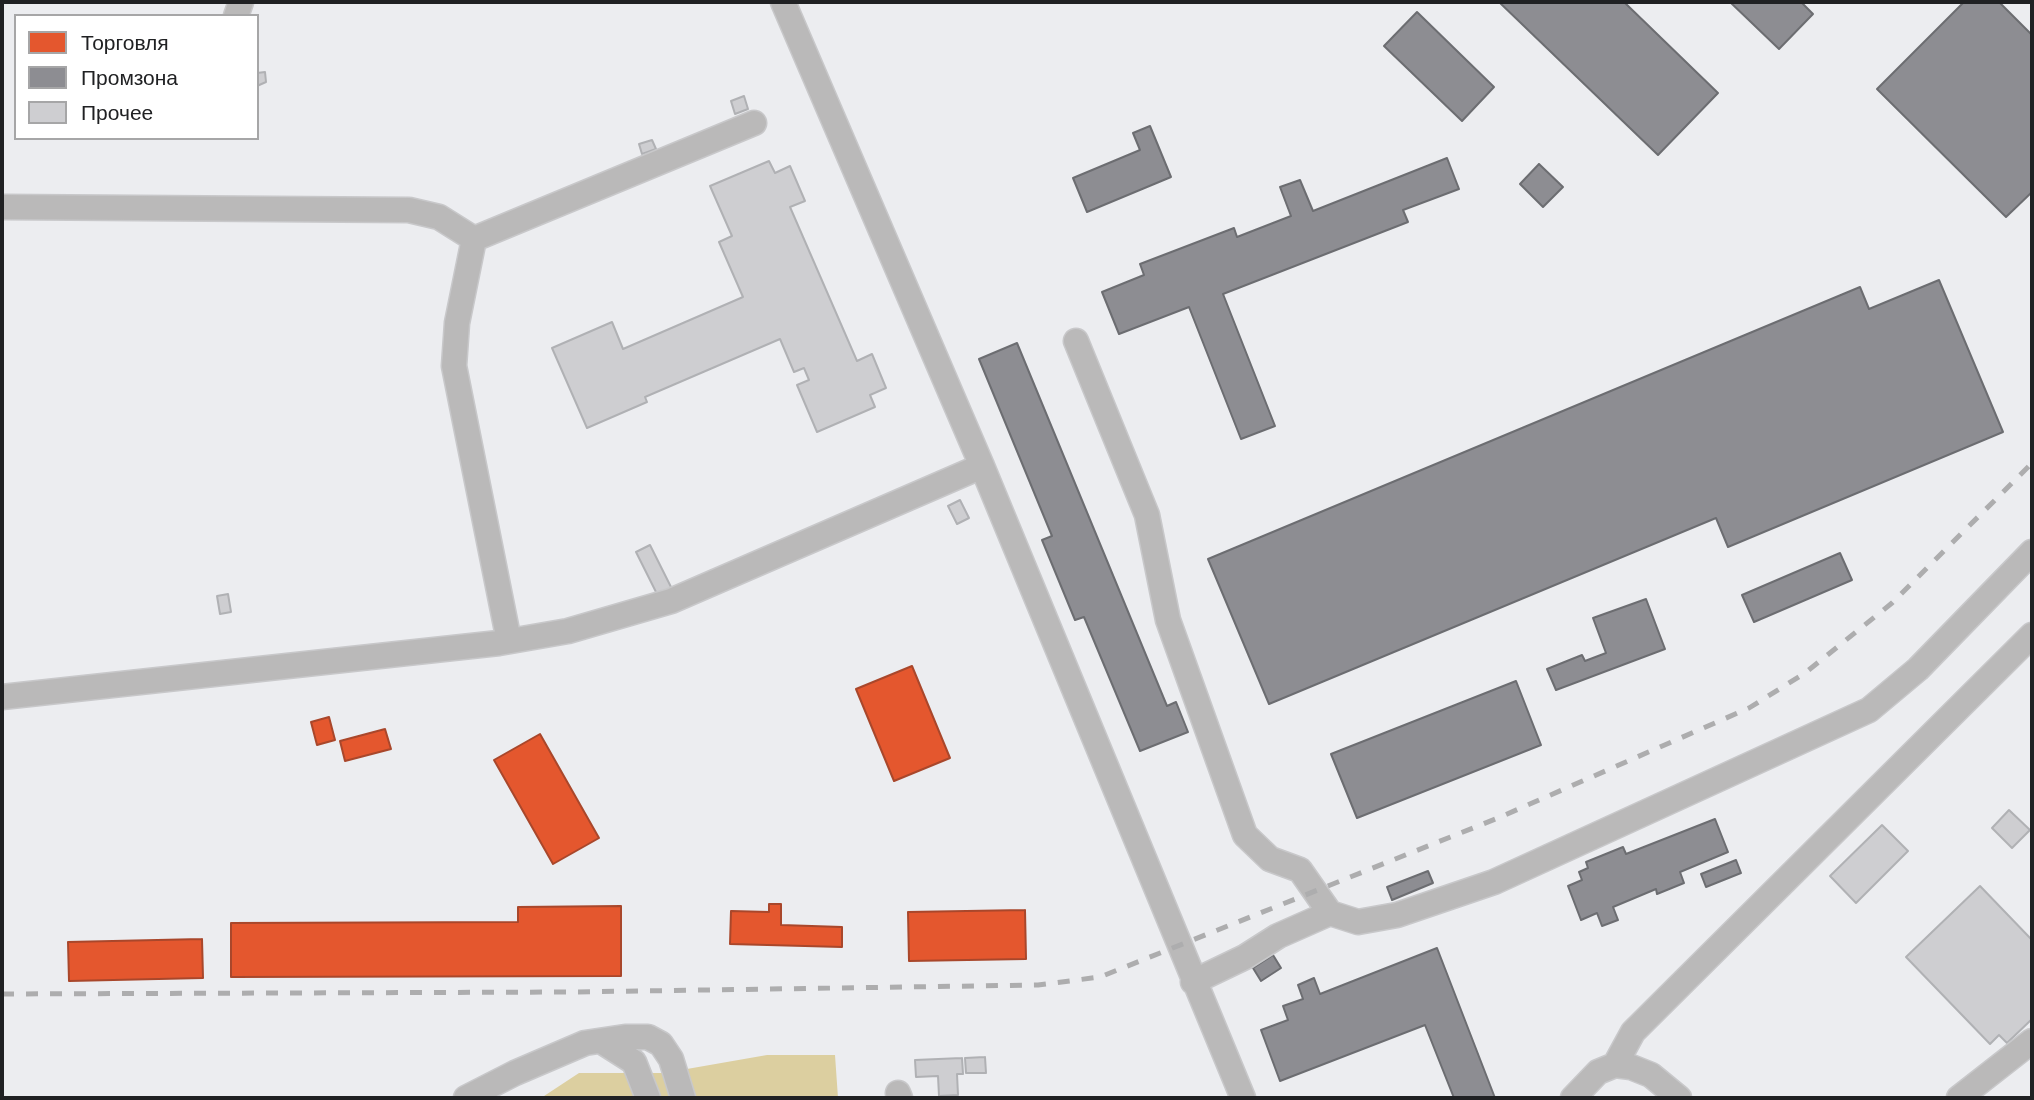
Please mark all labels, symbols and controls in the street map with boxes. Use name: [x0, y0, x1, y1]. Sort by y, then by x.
legend: [14, 14, 259, 140]
text: Торговля: [81, 29, 169, 57]
text: Промзона: [81, 64, 178, 92]
text: Прочее: [81, 99, 153, 127]

